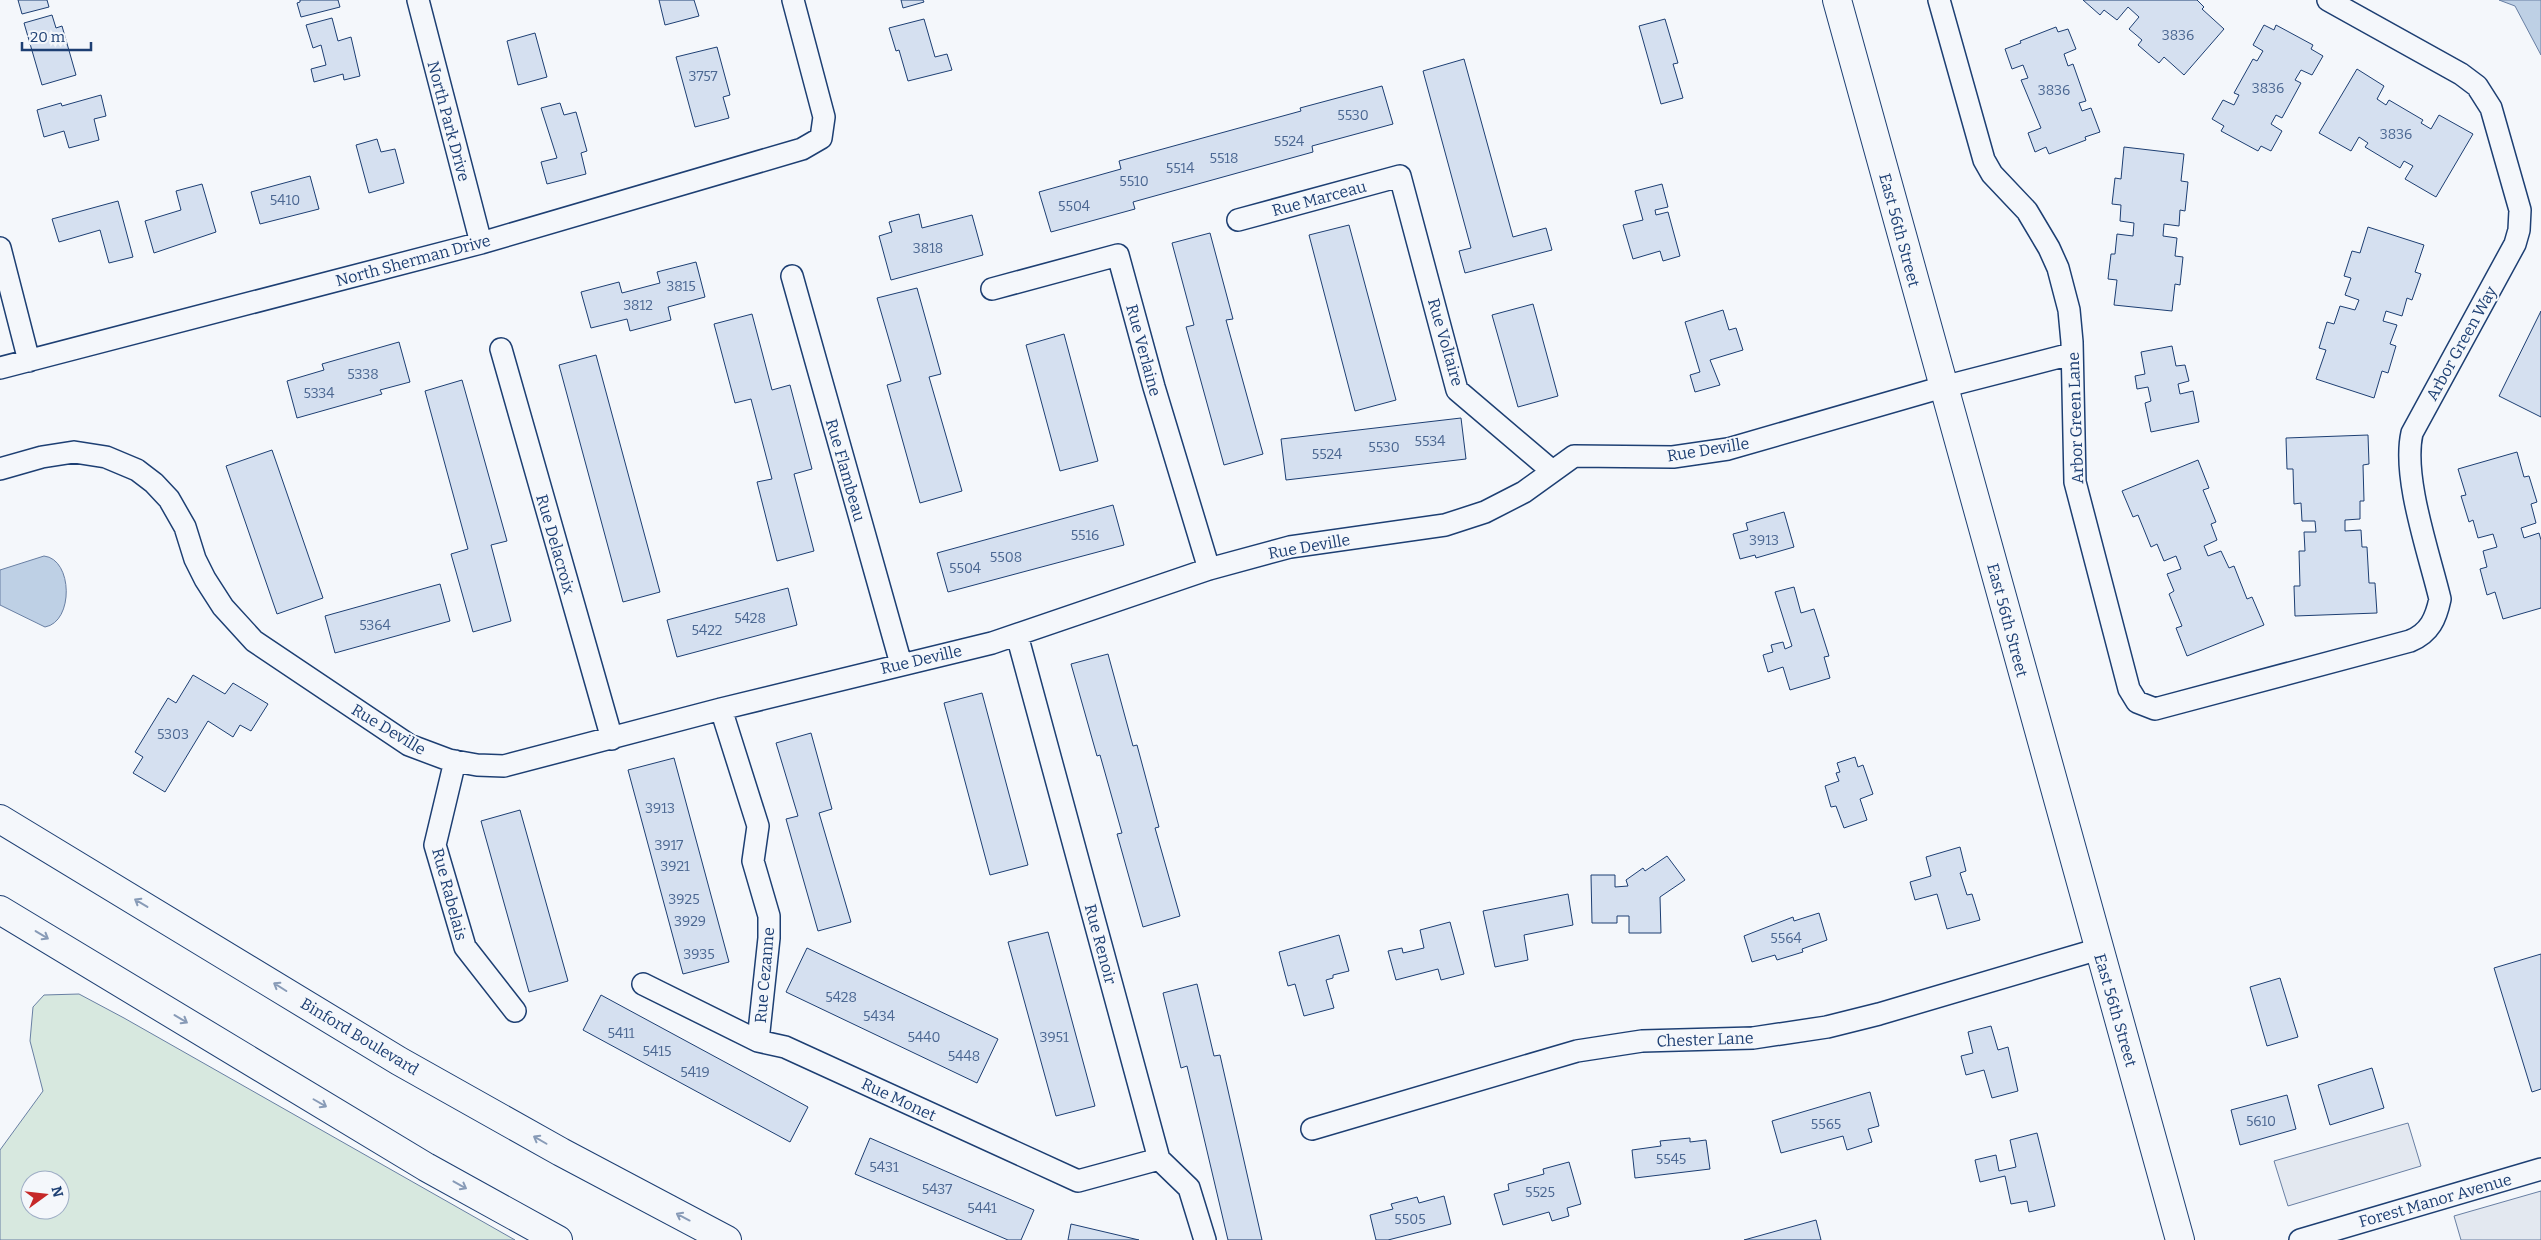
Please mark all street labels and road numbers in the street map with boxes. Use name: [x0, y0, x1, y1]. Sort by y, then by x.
street label: North Park Drive: [423, 59, 474, 183]
street label: East 56th Street: [1875, 171, 1924, 289]
street label: Rue Marceau: [1270, 177, 1368, 220]
street label: North Sherman Drive: [334, 231, 493, 290]
street label: Arbor Green Way: [2422, 282, 2501, 404]
street label: Rue Voltaire: [1424, 296, 1467, 388]
street label: Rue Verlaine: [1122, 302, 1165, 398]
street label: Arbor Green Lane: [2064, 352, 2087, 484]
street label: Rue Flambeau: [822, 417, 869, 524]
street label: Rue Deville: [1666, 434, 1751, 465]
street label: Rue Delacroix: [532, 492, 579, 596]
street label: Rue Deville: [1267, 530, 1352, 563]
street label: East 56th Street: [1983, 561, 2032, 679]
street label: Rue Deville: [879, 641, 964, 678]
street label: Rue Deville: [348, 700, 429, 759]
street label: Rue Rabelais: [428, 846, 471, 942]
street label: Rue Renoir: [1081, 902, 1120, 986]
street label: Rue Cezanne: [751, 926, 778, 1024]
street label: East 56th Street: [2090, 951, 2141, 1069]
street label: Binford Boulevard: [297, 994, 423, 1079]
street label: Chester Lane: [1656, 1028, 1754, 1051]
street label: Rue Monet: [859, 1074, 939, 1125]
street label: Forest Manor Avenue: [2357, 1170, 2514, 1231]

